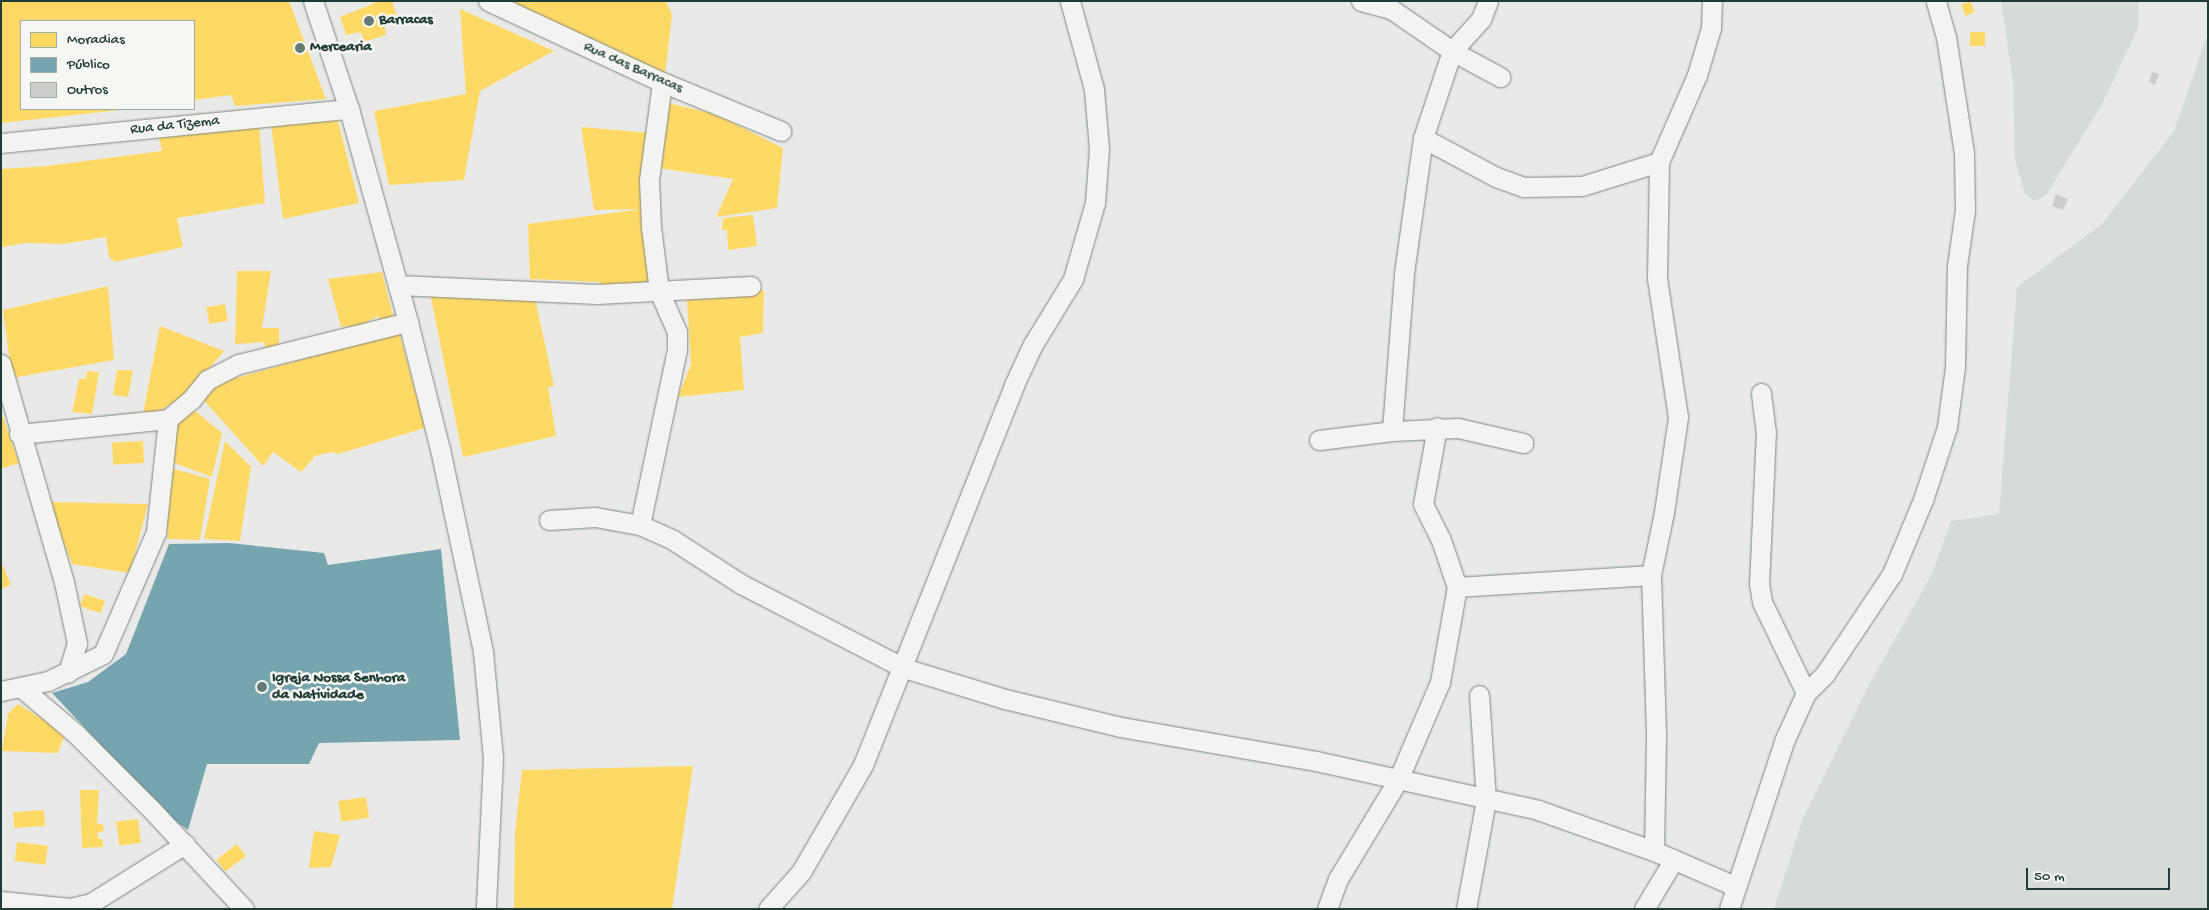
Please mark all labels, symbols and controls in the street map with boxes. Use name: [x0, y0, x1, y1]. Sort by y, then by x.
place label: Barracas: [379, 12, 433, 30]
marker: Barracas: [363, 15, 375, 27]
legend: [20, 20, 195, 110]
text: Moradias: [67, 31, 125, 49]
street label: Rua das Barracas: [581, 38, 685, 98]
place label: Mercearia: [310, 39, 372, 57]
marker: Mercearia: [294, 42, 306, 54]
text: Público: [67, 56, 110, 74]
text: Outros: [67, 81, 108, 99]
street label: Rua da Tizema: [129, 112, 221, 140]
place label: Igreja Nossa Senhora da Natividade: [272, 669, 405, 704]
marker: Igreja Nossa Senhora da Natividade: [256, 681, 268, 693]
scale bar: [2029, 858, 2173, 890]
text: 50 m: [2034, 868, 2065, 886]

